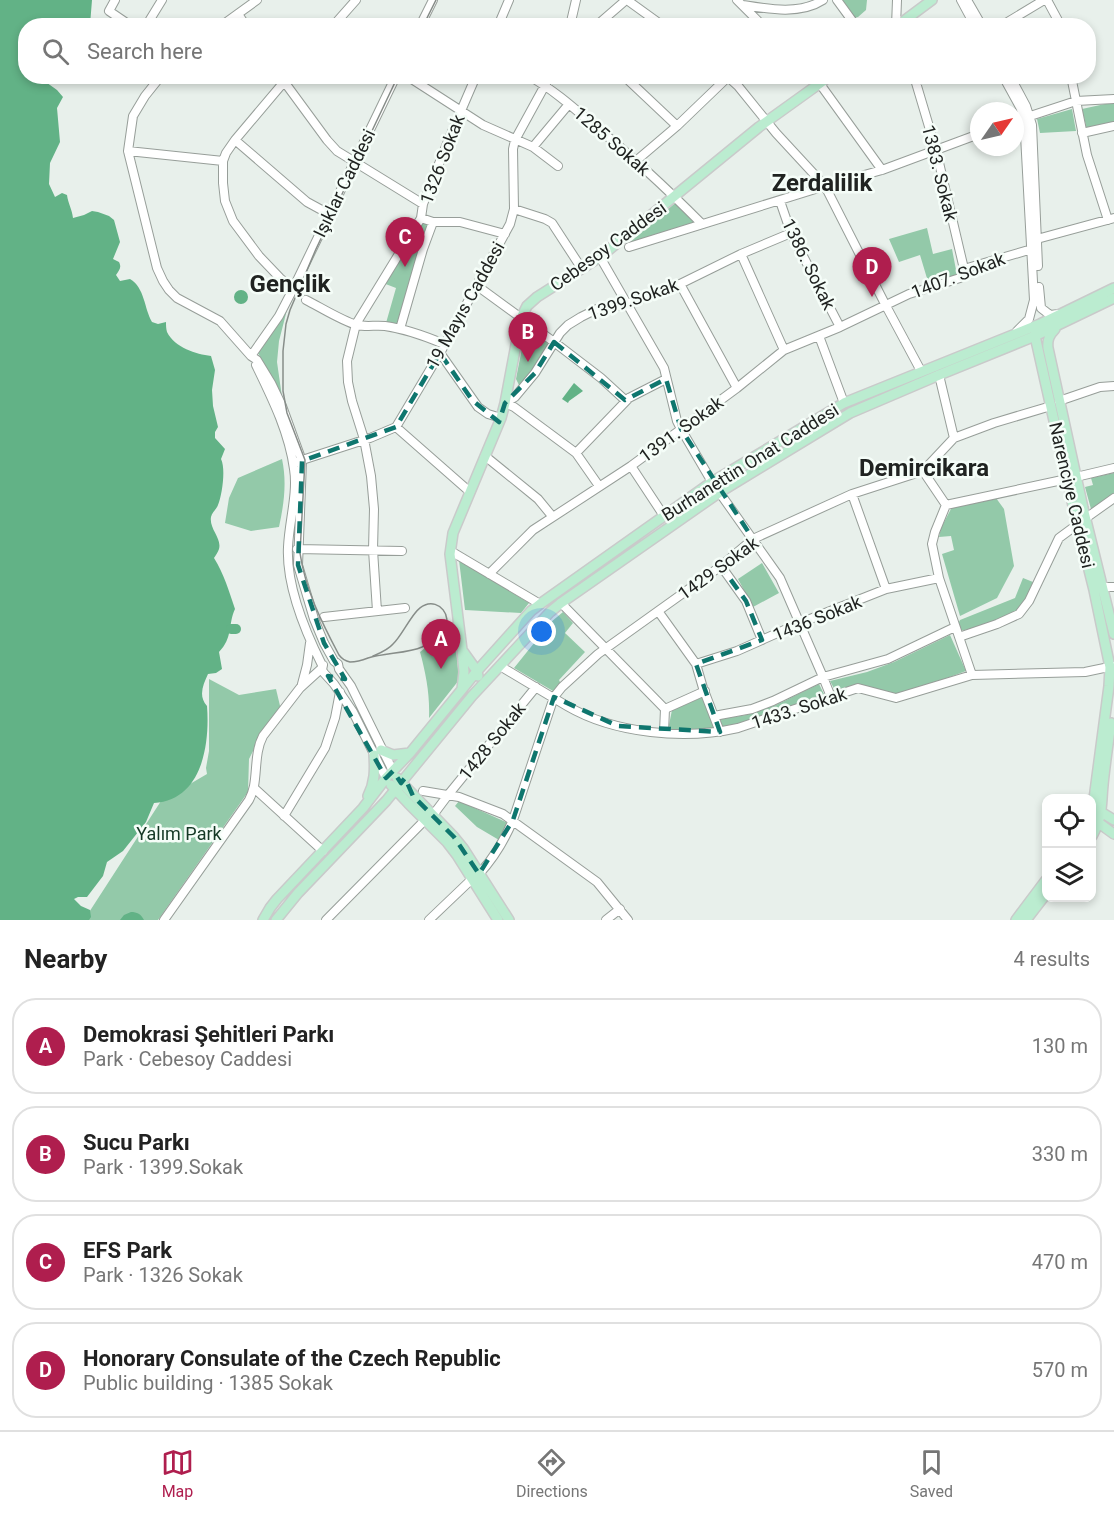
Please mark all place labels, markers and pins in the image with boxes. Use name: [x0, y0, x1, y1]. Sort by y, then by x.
pin: C: [386, 218, 424, 267]
pin: D: [852, 248, 892, 297]
pin: B: [508, 312, 548, 362]
pin: A: [422, 620, 460, 669]

